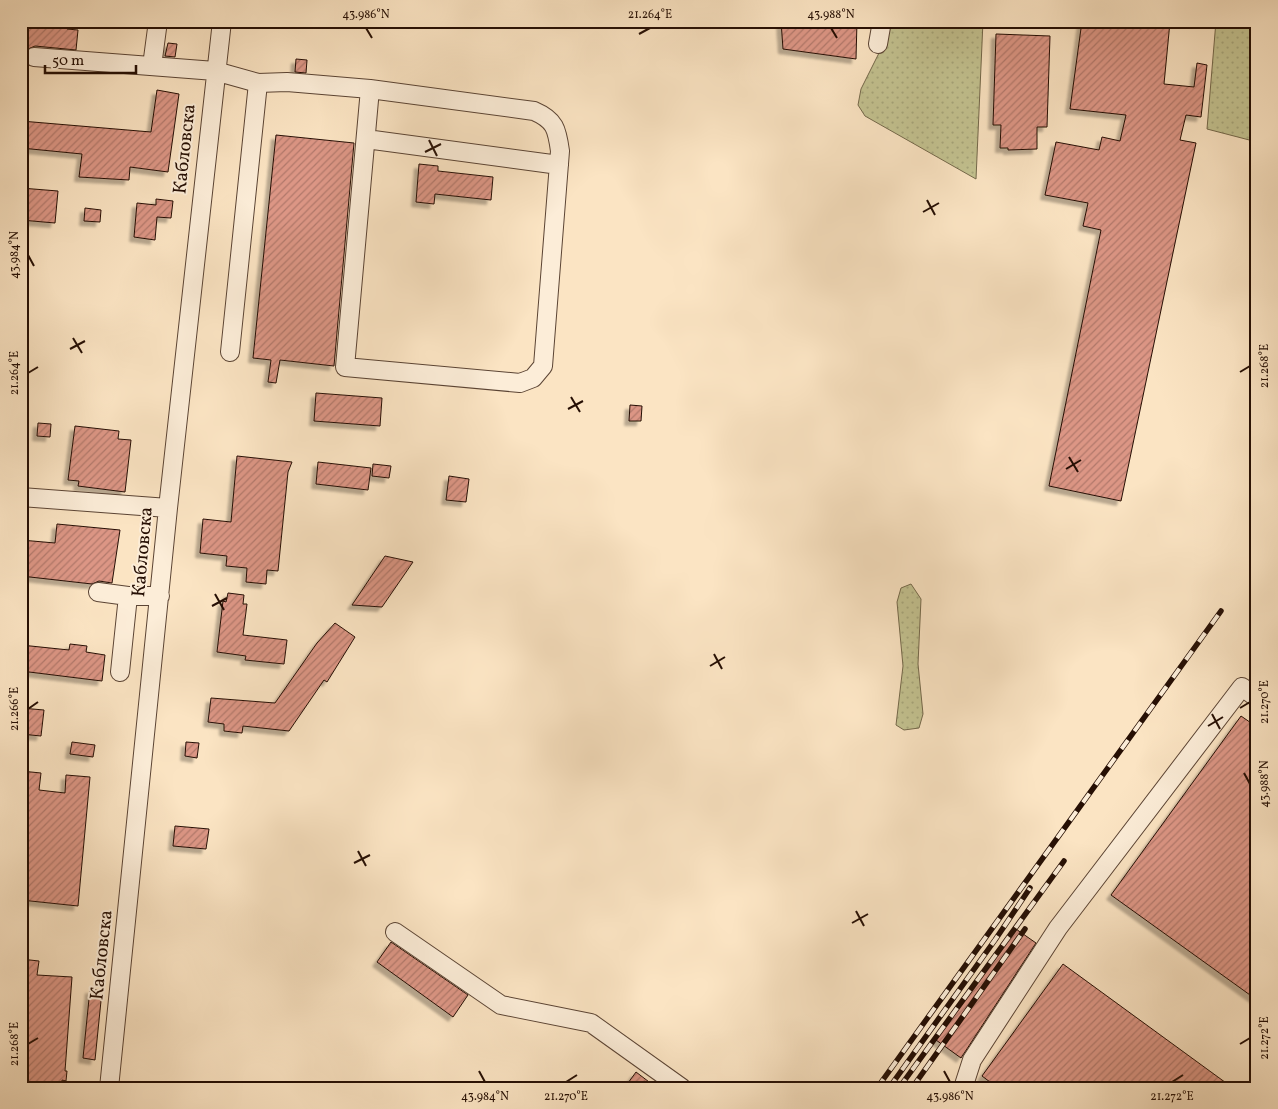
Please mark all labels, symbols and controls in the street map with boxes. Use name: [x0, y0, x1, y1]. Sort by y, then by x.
text: 43.986°N: [342, 7, 390, 23]
text: 21.264°E: [628, 7, 672, 23]
text: 43.988°N: [807, 7, 855, 23]
scale bar: [45, 42, 136, 74]
text: 50 m: [52, 51, 84, 72]
street label: Кабловска: [167, 103, 203, 195]
text: 43.984°N: [7, 231, 23, 279]
text: 21.268°E: [1257, 344, 1273, 388]
text: 21.264°E: [7, 351, 23, 395]
street label: Кабловска: [126, 506, 160, 598]
text: 21.270°E: [1257, 680, 1273, 724]
text: 21.266°E: [7, 687, 23, 731]
text: 43.988°N: [1257, 760, 1273, 808]
street label: Кабловска: [84, 909, 120, 1001]
text: 21.272°E: [1257, 1016, 1273, 1060]
text: 21.268°E: [7, 1022, 23, 1066]
text: 43.984°N: [461, 1089, 509, 1105]
text: 21.270°E: [544, 1089, 588, 1105]
text: 43.986°N: [926, 1089, 974, 1105]
text: 21.272°E: [1150, 1089, 1194, 1105]

